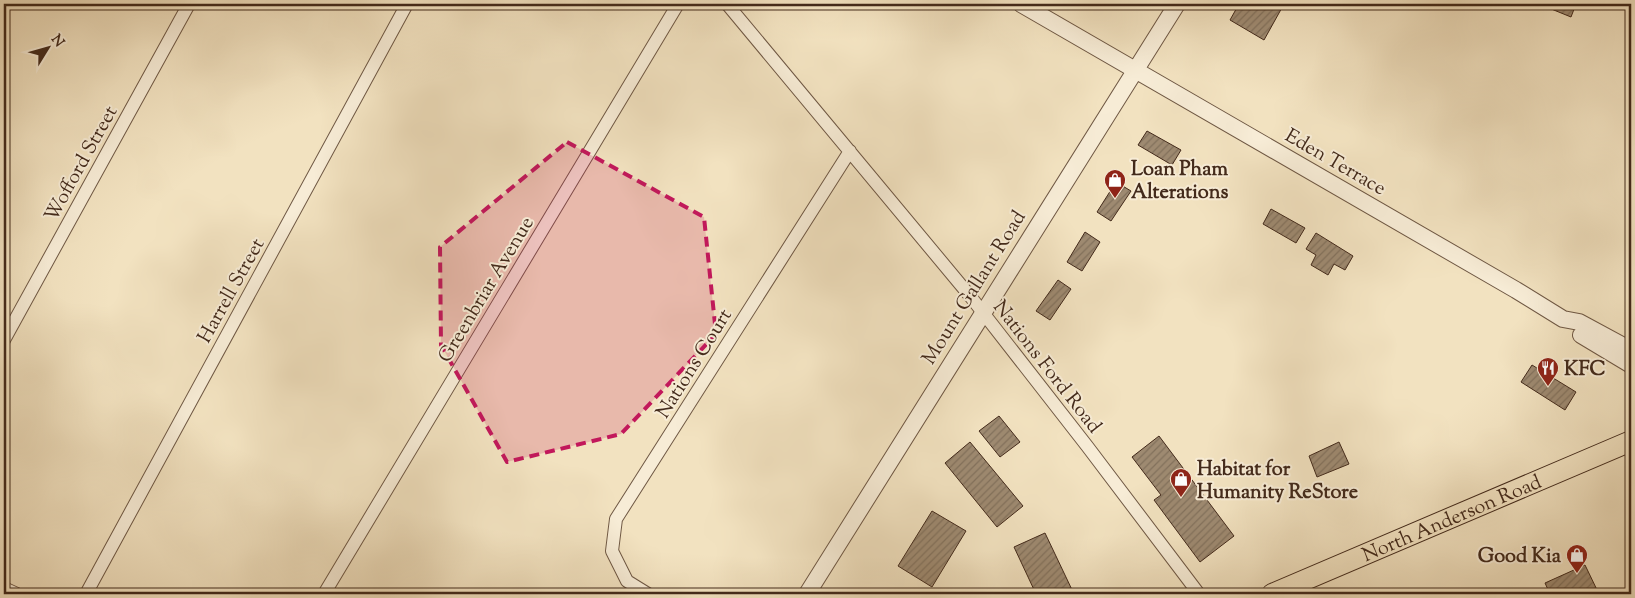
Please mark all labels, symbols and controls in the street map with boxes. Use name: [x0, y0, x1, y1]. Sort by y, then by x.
north arrow: [22, 22, 72, 72]
text: N: [45, 31, 68, 52]
street label: Wofford Street: [38, 101, 126, 227]
street label: Eden Terrace: [1279, 122, 1391, 204]
place label: Loan Pham Alterations: [1131, 156, 1229, 208]
shop icon: Loan Pham Alterations: [1103, 168, 1127, 199]
street label: Mount Gallant Road: [916, 206, 1034, 371]
street label: Greenbriar Avenue: [432, 212, 542, 369]
street label: Harrell Street: [191, 233, 273, 349]
street label: Nations Ford Road: [985, 295, 1107, 440]
street label: Nations Court: [650, 304, 740, 425]
restaurant icon: KFC: [1536, 356, 1560, 387]
place label: KFC: [1564, 356, 1606, 385]
place label: Habitat for Humanity ReStore: [1197, 456, 1358, 508]
shop icon: Habitat for Humanity ReStore: [1169, 467, 1193, 498]
street label: North Anderson Road: [1358, 469, 1547, 571]
place label: Good Kia: [1478, 543, 1562, 572]
shop icon: Good Kia: [1565, 543, 1589, 574]

